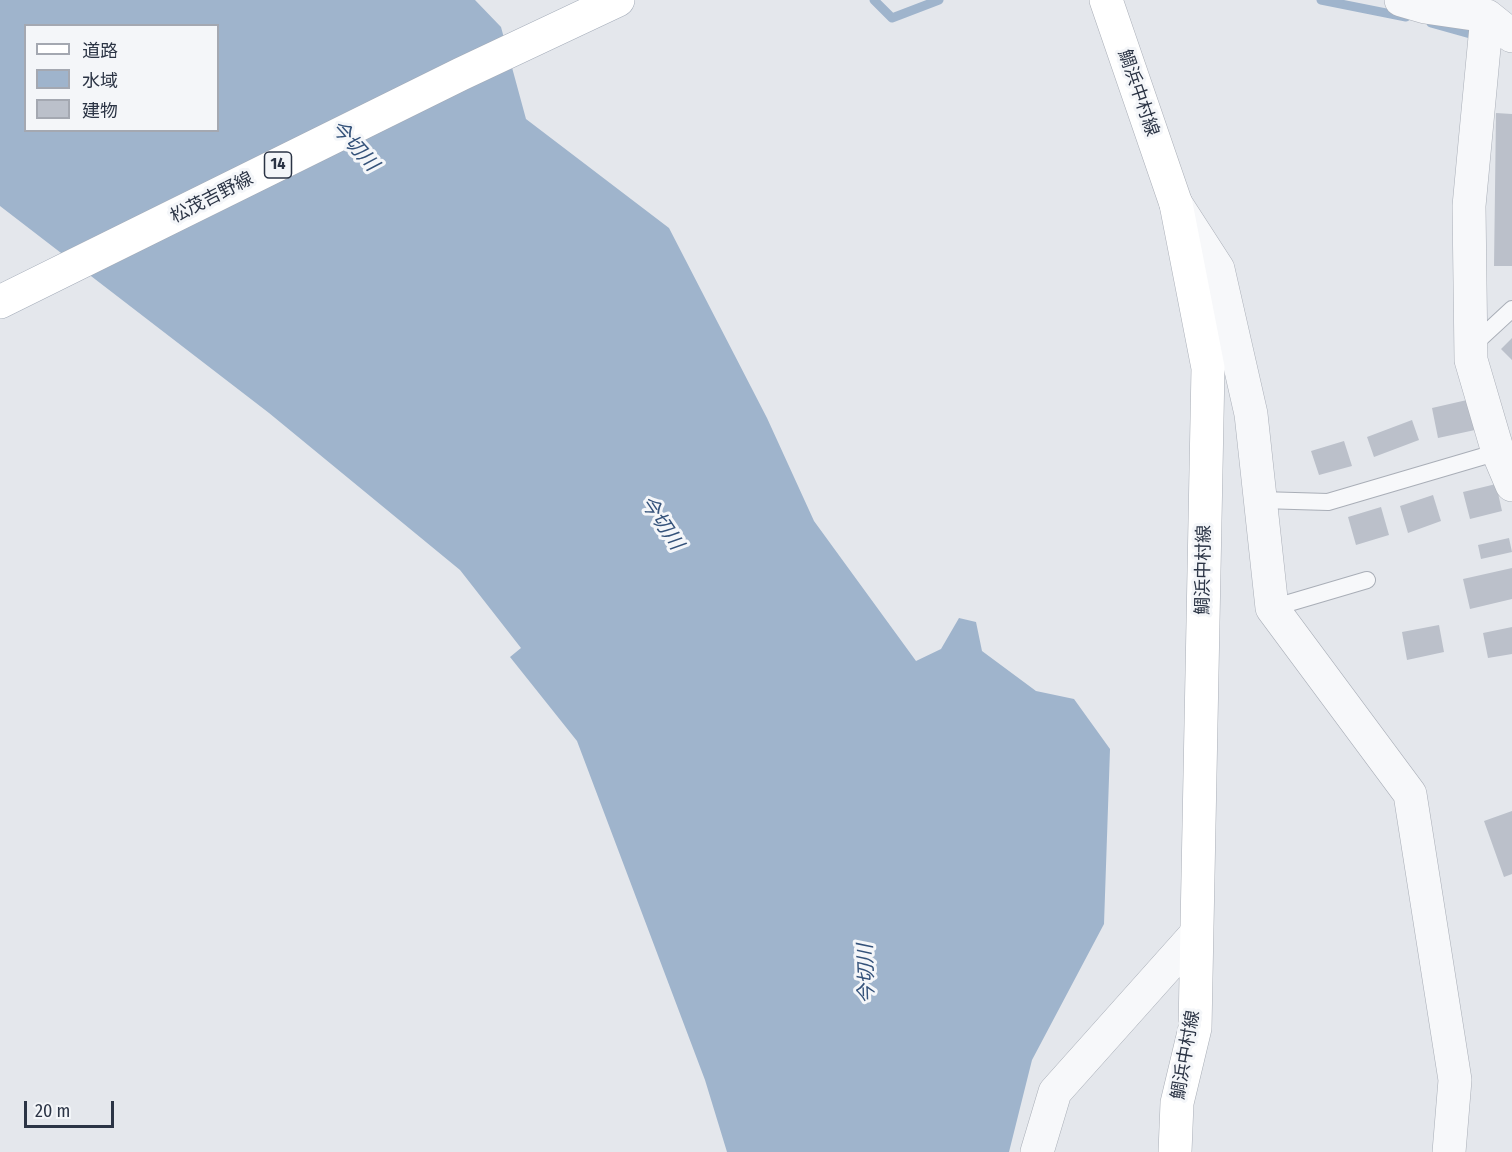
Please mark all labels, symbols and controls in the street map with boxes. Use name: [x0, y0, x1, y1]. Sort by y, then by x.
legend: [24, 24, 219, 132]
text: 道路: [82, 40, 118, 62]
street label: 鯛浜中村線: [1113, 47, 1163, 139]
text: 水域: [82, 70, 118, 92]
text: 建物: [82, 100, 118, 122]
water label: 今切川: [325, 116, 383, 176]
road number: 14: [264, 152, 292, 178]
street label: 松茂吉野線: [167, 168, 257, 228]
water label: 今切川: [634, 491, 688, 555]
street label: 鯛浜中村線: [1192, 525, 1216, 615]
water label: 今切川: [854, 944, 880, 1004]
street label: 鯛浜中村線: [1168, 1009, 1204, 1101]
scale bar: [27, 1089, 117, 1127]
text: 20 m: [35, 1100, 70, 1122]

